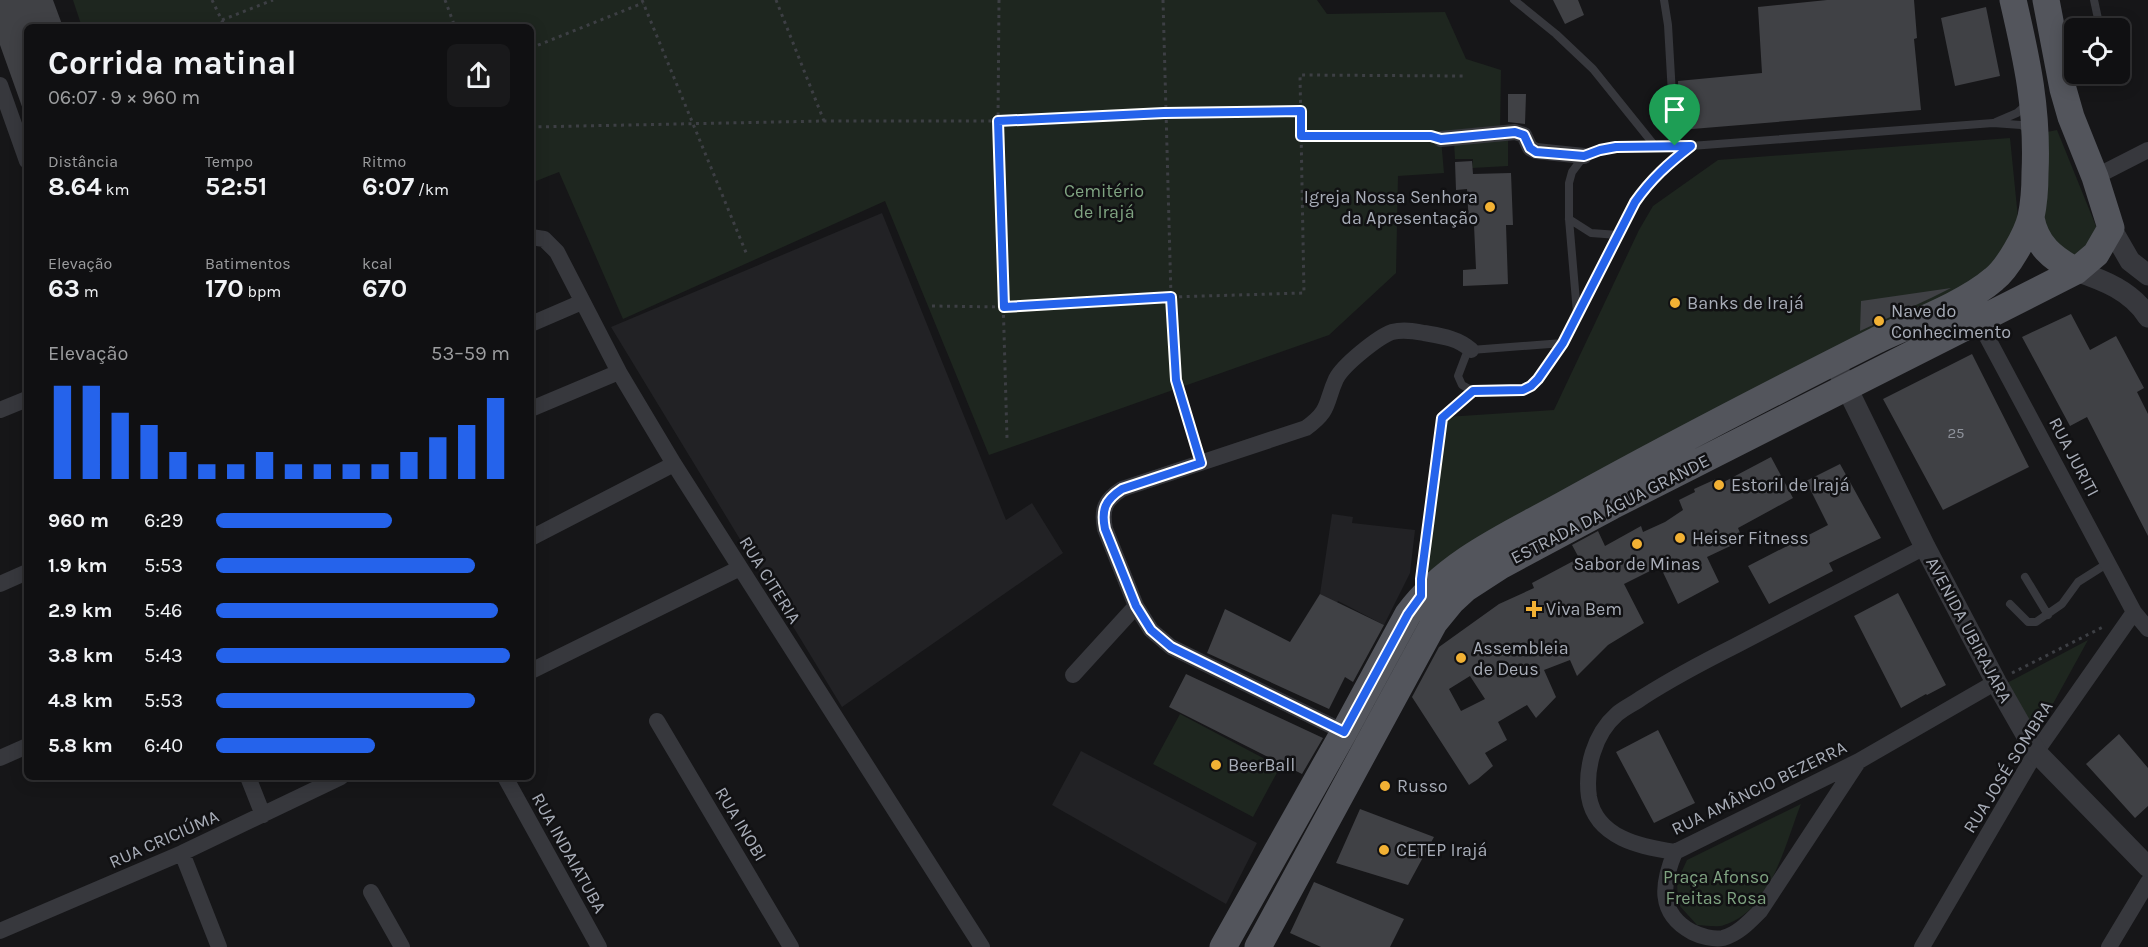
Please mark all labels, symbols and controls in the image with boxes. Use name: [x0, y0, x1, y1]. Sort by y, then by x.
map controls: [2064, 18, 2130, 84]
button: locate: [2064, 18, 2130, 84]
text: Corrida matinal: [48, 44, 297, 82]
button: share: [447, 44, 510, 107]
pin: [1649, 84, 1700, 146]
text: 06:07 · 9 × 960 m: [48, 86, 200, 109]
icon: arrive: [1658, 93, 1691, 126]
text: Distância: [48, 152, 118, 171]
text: Tempo: [205, 152, 253, 171]
text: Ritmo: [362, 152, 406, 171]
text: 8.64: [48, 171, 102, 202]
text: 52:51: [205, 171, 267, 202]
text: 6:07: [362, 171, 414, 202]
text: km: [102, 180, 129, 199]
text: /km: [414, 180, 449, 199]
park label: Cemitério de Irajá: [1064, 180, 1144, 223]
place label: Igreja Nossa Senhora da Apresentação: [1304, 186, 1478, 229]
marker: Igreja Nossa Senhora da Apresentação: [1483, 200, 1497, 214]
text: Elevação: [48, 254, 112, 273]
text: Batimentos: [205, 254, 291, 273]
text: kcal: [362, 254, 393, 273]
text: 63: [48, 273, 80, 304]
text: 170: [205, 273, 244, 304]
text: 670: [362, 273, 407, 304]
text: m: [80, 282, 99, 301]
text: bpm: [244, 282, 281, 301]
place label: Banks de Irajá: [1687, 292, 1804, 314]
marker: Banks de Irajá: [1668, 296, 1682, 310]
place label: Nave do Conhecimento: [1891, 300, 2011, 343]
marker: Nave do Conhecimento: [1872, 314, 1886, 328]
text: Elevação: [48, 342, 128, 365]
text: 53–59 m: [431, 342, 510, 365]
street label: RUA JURITI: [2044, 414, 2104, 500]
house number: 25: [1947, 424, 1965, 442]
street label: ESTRADA DA ÁGUA GRANDE: [1507, 448, 1713, 569]
place label: Estoril de Irajá: [1731, 474, 1850, 496]
marker: Estoril de Irajá: [1712, 478, 1726, 492]
text: 960 m: [48, 509, 109, 532]
text: 6:29: [144, 509, 183, 532]
place label: Heiser Fitness: [1692, 527, 1809, 549]
marker: Heiser Fitness: [1673, 531, 1687, 545]
street label: RUA CITERIA: [734, 532, 806, 628]
marker: Sabor de Minas: [1630, 537, 1644, 551]
place label: Sabor de Minas: [1573, 553, 1701, 575]
street label: AVENIDA UBIRAJARA: [1921, 553, 2017, 707]
text: 1.9 km: [48, 554, 108, 577]
text: 5:53: [144, 554, 183, 577]
place label: Viva Bem: [1546, 598, 1622, 620]
text: 2.9 km: [48, 599, 112, 622]
text: 5:46: [144, 599, 183, 622]
marker: Viva Bem: [1527, 602, 1541, 616]
place label: Assembleia de Deus: [1473, 637, 1569, 680]
text: 3.8 km: [48, 644, 114, 667]
text: 5:43: [144, 644, 183, 667]
marker: Assembleia de Deus: [1454, 651, 1468, 665]
text: 4.8 km: [48, 689, 113, 712]
text: 5:53: [144, 689, 183, 712]
street label: RUA JOSÉ SOMBRA: [1958, 696, 2058, 837]
text: 5.8 km: [48, 734, 113, 757]
text: 6:40: [144, 734, 183, 757]
street label: RUA AMÂNCIO BEZERRA: [1668, 736, 1850, 840]
place label: BeerBall: [1228, 754, 1295, 776]
marker: BeerBall: [1209, 758, 1223, 772]
place label: Russo: [1397, 775, 1448, 797]
marker: Russo: [1378, 779, 1392, 793]
street label: RUA INOBI: [710, 783, 772, 865]
street label: RUA INDAIATUBA: [527, 789, 611, 917]
street label: RUA CRICIÚMA: [105, 804, 222, 873]
place label: CETEP Irajá: [1396, 839, 1488, 861]
marker: CETEP Irajá: [1377, 843, 1391, 857]
park label: Praça Afonso Freitas Rosa: [1663, 866, 1769, 909]

